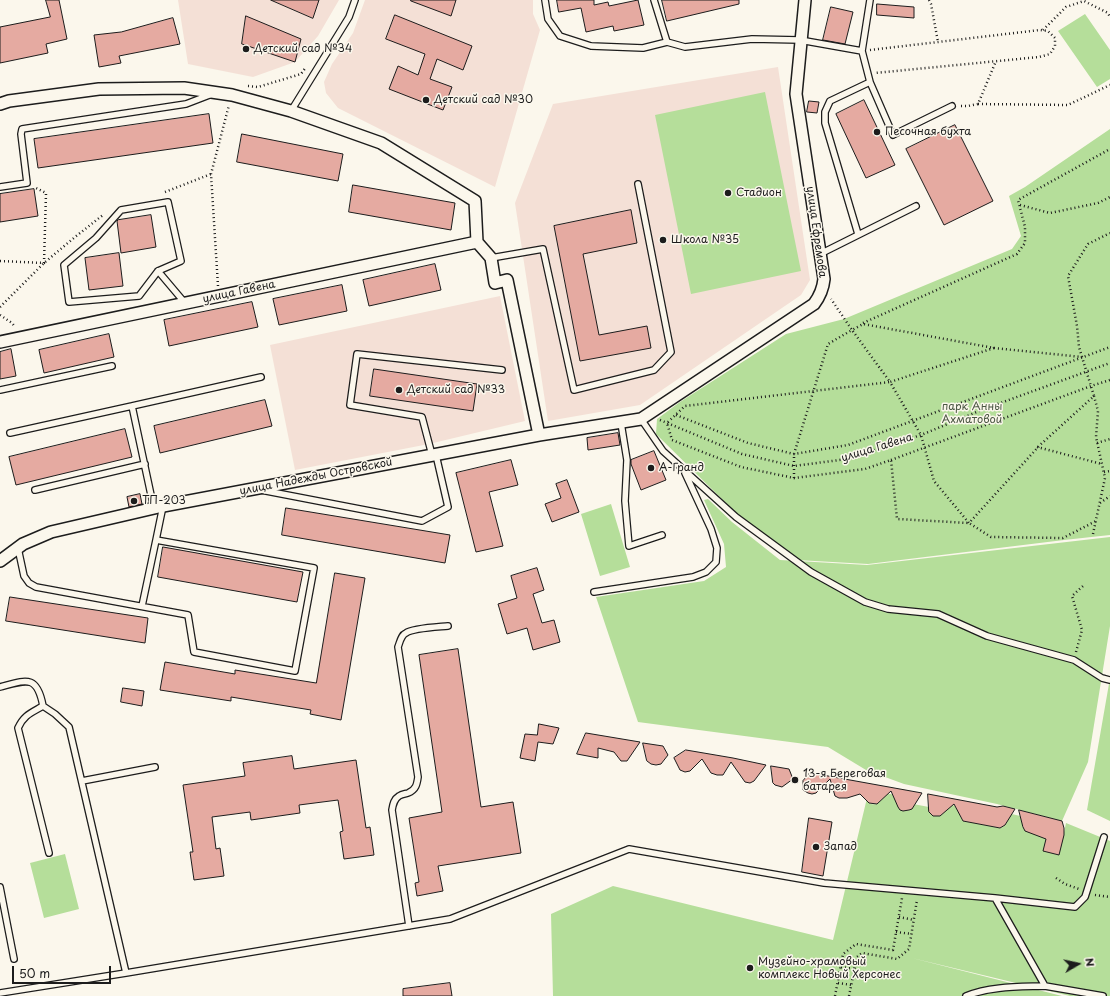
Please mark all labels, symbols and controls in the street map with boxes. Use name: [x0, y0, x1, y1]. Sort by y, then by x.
place label: Детский сад №34: [254, 42, 352, 56]
marker: Детский сад №34: [241, 44, 251, 54]
place label: Детский сад №30: [434, 93, 533, 107]
marker: Детский сад №30: [421, 95, 431, 105]
place label: Песочная бухта: [885, 125, 971, 139]
marker: Песочная бухта: [872, 127, 882, 137]
street label: улица Ефремова: [803, 185, 829, 279]
place label: Стадион: [736, 186, 782, 200]
marker: Стадион: [723, 188, 733, 198]
place label: Школа №35: [671, 233, 739, 247]
marker: Школа №35: [658, 235, 668, 245]
street label: улица Гавена: [201, 278, 277, 306]
place label: Детский сад №33: [407, 383, 505, 397]
marker: Детский сад №33: [394, 385, 404, 395]
park label: парк Анны Ахматовой: [942, 400, 1002, 426]
street label: улица Гавена: [840, 431, 914, 465]
street label: улица Надежды Островской: [238, 456, 394, 498]
place label: А-Гранд: [659, 461, 704, 475]
marker: А-Гранд: [646, 463, 656, 473]
place label: ТП-203: [142, 494, 186, 508]
marker: ТП-203: [129, 496, 139, 506]
place label: 13-я Береговая батарея: [803, 767, 886, 793]
marker: 13-я Береговая батарея: [790, 775, 800, 785]
place label: Запад: [824, 840, 857, 854]
marker: Запад: [811, 842, 821, 852]
north arrow: [1058, 944, 1098, 984]
place label: Музейно-храмовый комплекс Новый Херсонес: [758, 955, 901, 981]
text: N: [1081, 956, 1099, 968]
scale bar: [14, 958, 113, 984]
marker: Музейно-храмовый комплекс Новый Херсонес: [745, 963, 755, 973]
text: 50 m: [19, 964, 50, 982]

